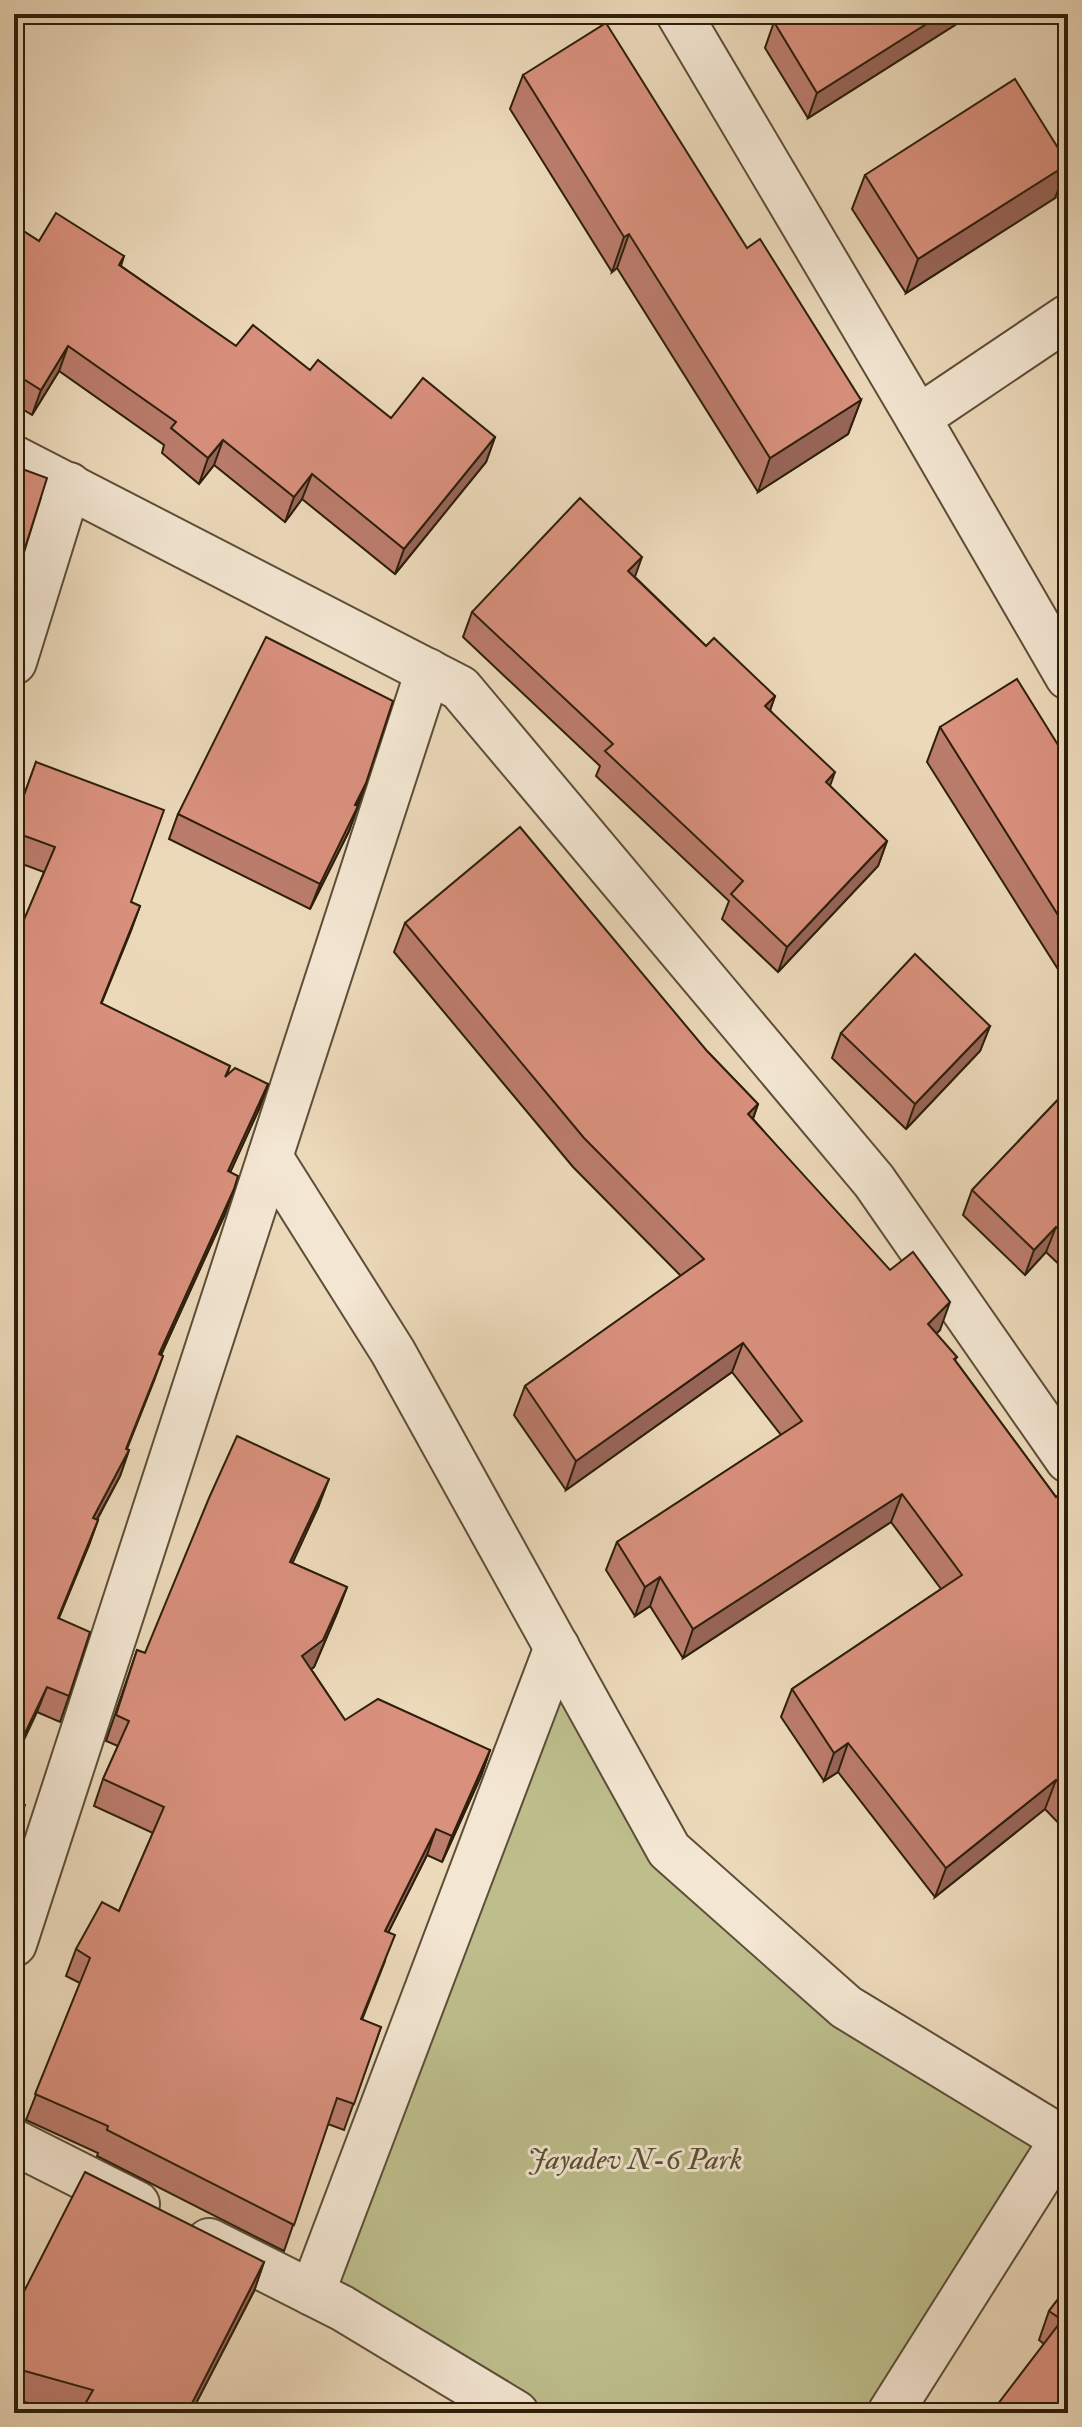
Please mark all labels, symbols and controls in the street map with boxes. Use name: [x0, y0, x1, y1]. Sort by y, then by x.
park label: Jayadev N-6 Park: [528, 2141, 742, 2178]

